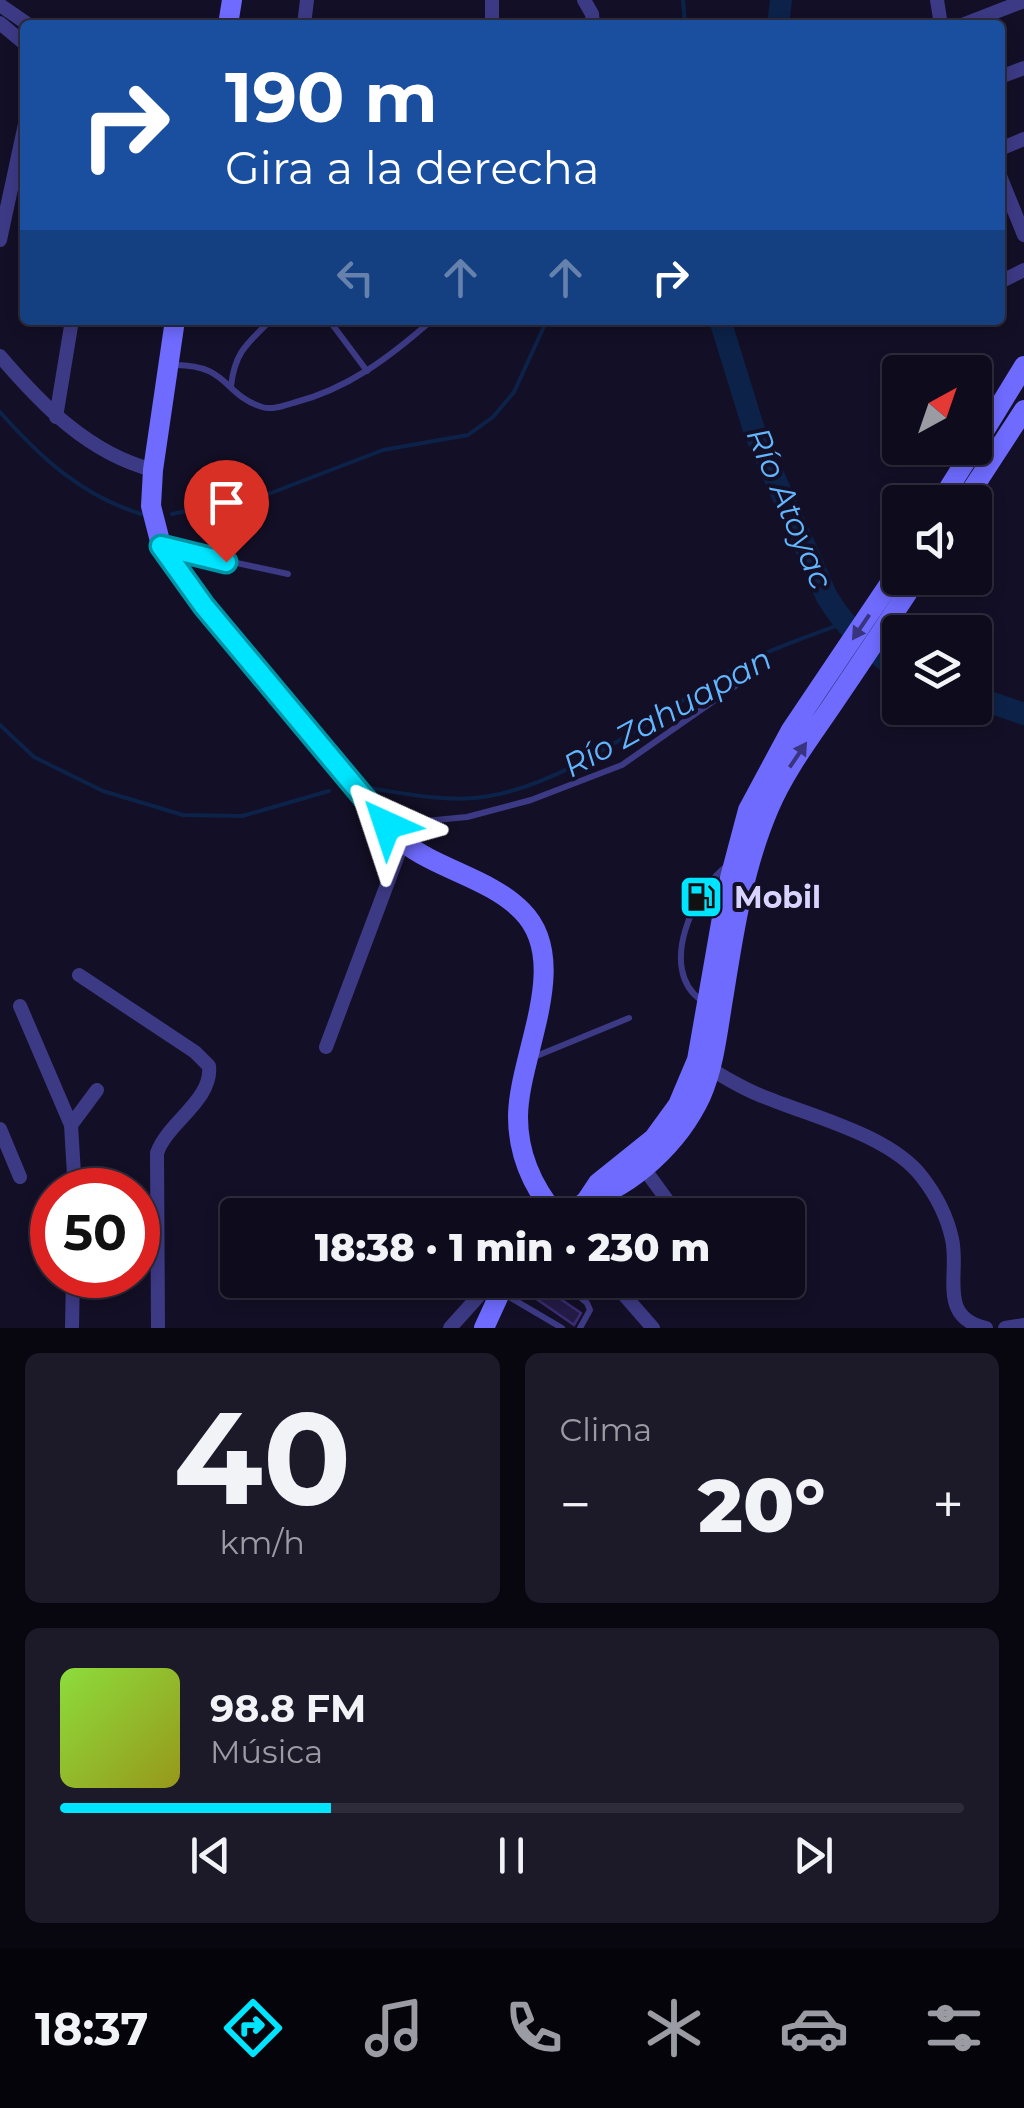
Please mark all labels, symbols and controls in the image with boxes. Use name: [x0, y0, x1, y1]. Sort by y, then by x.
text: 190 m: [225, 54, 438, 140]
icon: right: [60, 60, 190, 190]
text: Gira a la derecha: [225, 140, 600, 195]
icon: left: [328, 250, 383, 305]
icon: ahead: [433, 250, 488, 305]
icon: ahead: [538, 250, 593, 305]
icon: right: [643, 250, 698, 305]
north arrow: [882, 355, 992, 465]
map controls: [882, 355, 992, 725]
water label: Río Atoyac: [739, 421, 841, 595]
pin: [184, 460, 269, 563]
icon: arrive: [199, 475, 254, 530]
button: sound: [882, 485, 992, 595]
one-way arrow: [852, 614, 871, 641]
button: layers: [882, 615, 992, 725]
water label: Río Zahuapan: [556, 639, 778, 785]
one-way arrow: [788, 742, 807, 769]
position arrow: [335, 773, 439, 877]
fuel station icon: Mobil: [678, 874, 724, 920]
place label: Mobil: [734, 879, 821, 916]
speed limit sign: 50: [30, 1168, 160, 1298]
text: 18:38 · 1 min · 230 m: [315, 1224, 710, 1271]
text: 40: [173, 1378, 351, 1537]
text: Clima: [560, 1410, 652, 1449]
text: 20°: [698, 1459, 826, 1551]
text: −: [560, 1471, 591, 1538]
text: +: [932, 1471, 964, 1538]
text: km/h: [220, 1523, 305, 1562]
text: 98.8 FM: [210, 1685, 366, 1732]
text: Música: [210, 1732, 323, 1771]
icon: previous: [183, 1828, 238, 1883]
icon: pause: [484, 1828, 539, 1883]
icon: next: [786, 1828, 841, 1883]
icon: directions: [218, 1993, 288, 2063]
icon: music: [359, 1993, 429, 2063]
icon: phone: [499, 1993, 569, 2063]
icon: climate: [639, 1993, 709, 2063]
icon: car: [779, 1993, 849, 2063]
icon: filters: [919, 1993, 989, 2063]
text: 18:37: [35, 2001, 148, 2056]

